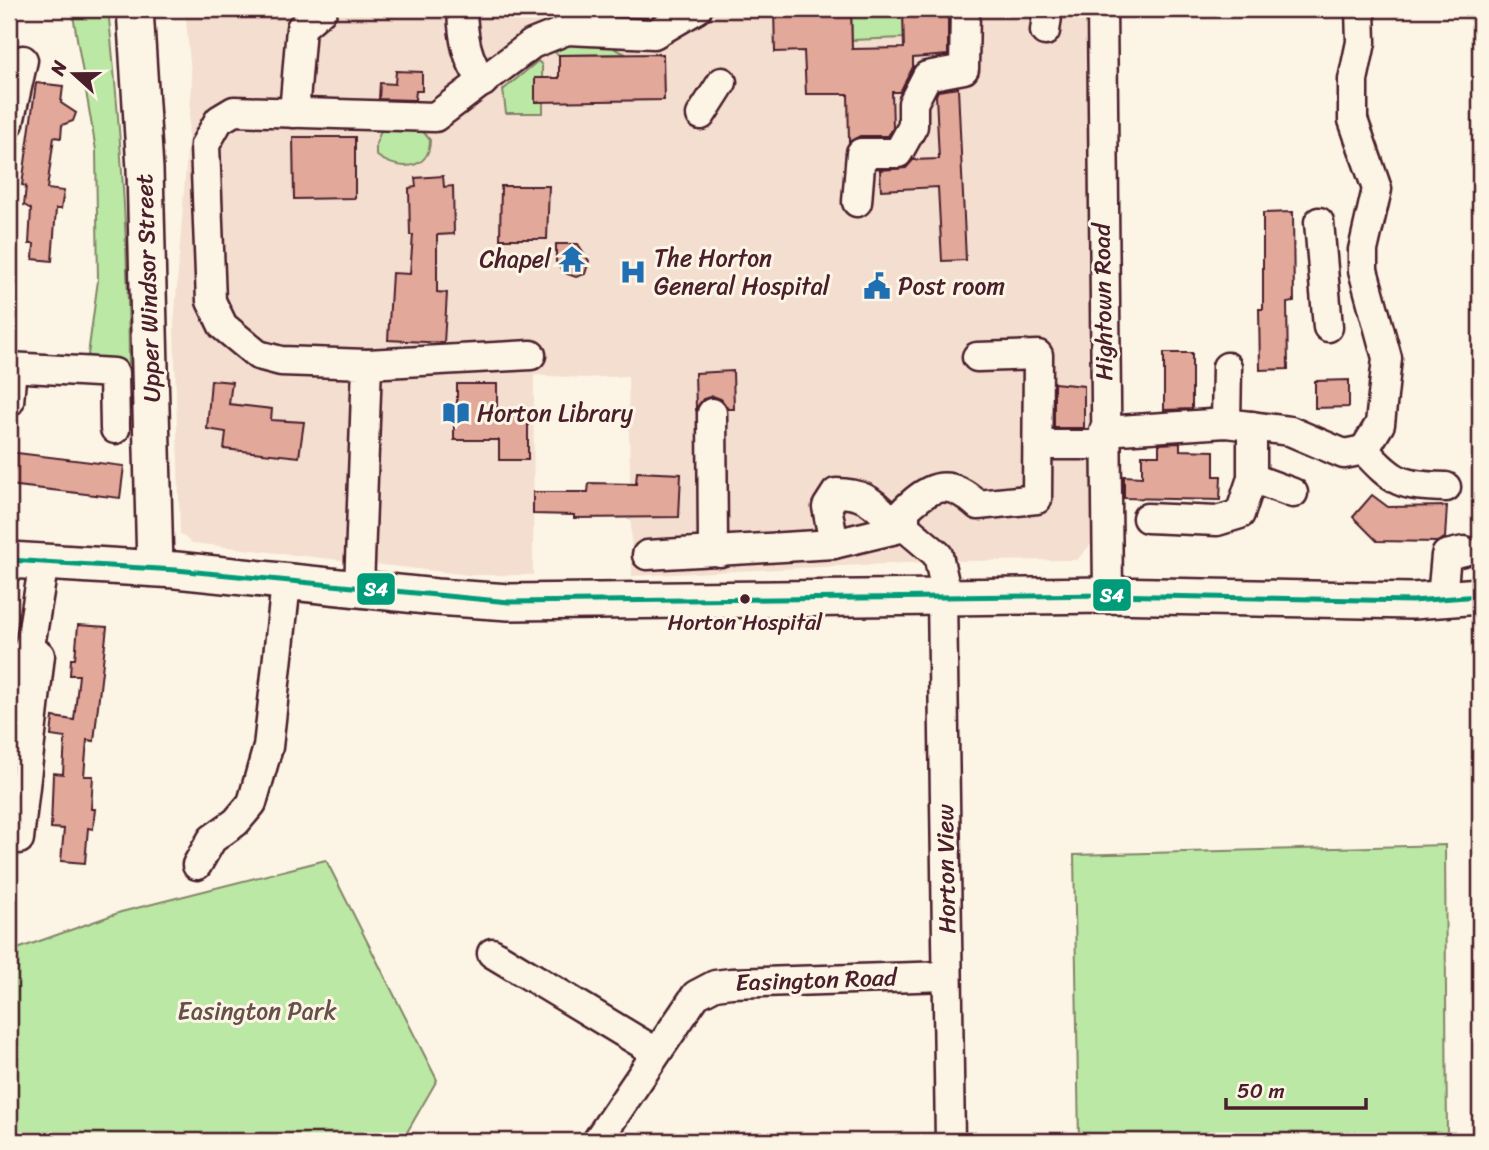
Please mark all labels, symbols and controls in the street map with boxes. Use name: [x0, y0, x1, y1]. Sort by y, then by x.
north arrow: [38, 38, 108, 108]
text: N: [40, 55, 77, 81]
street label: Upper Windsor Street: [123, 173, 173, 403]
street label: Hightown Road: [1081, 222, 1125, 381]
place label: The Horton General Hospital: [654, 237, 831, 307]
place label: Chapel: [480, 238, 552, 280]
temple icon: Chapel: [557, 244, 587, 274]
hospital icon: The Horton General Hospital: [618, 257, 648, 287]
place label: Post room: [898, 265, 1005, 307]
public building icon: Post room: [862, 271, 892, 301]
place label: Horton Library: [477, 392, 634, 434]
library icon: Horton Library: [441, 398, 471, 428]
line badge: S4: [356, 572, 396, 606]
text: S4: [363, 573, 388, 606]
line badge: S4: [1092, 578, 1132, 612]
text: S4: [1099, 579, 1124, 612]
marker: Horton Hospital: [738, 592, 752, 606]
place label: Horton Hospital: [668, 603, 823, 642]
street label: Horton View: [924, 804, 968, 934]
street label: Easington Road: [735, 956, 899, 1004]
park label: Easington Park: [178, 990, 337, 1032]
scale bar: [1226, 1066, 1366, 1110]
text: 50 m: [1237, 1072, 1285, 1110]

